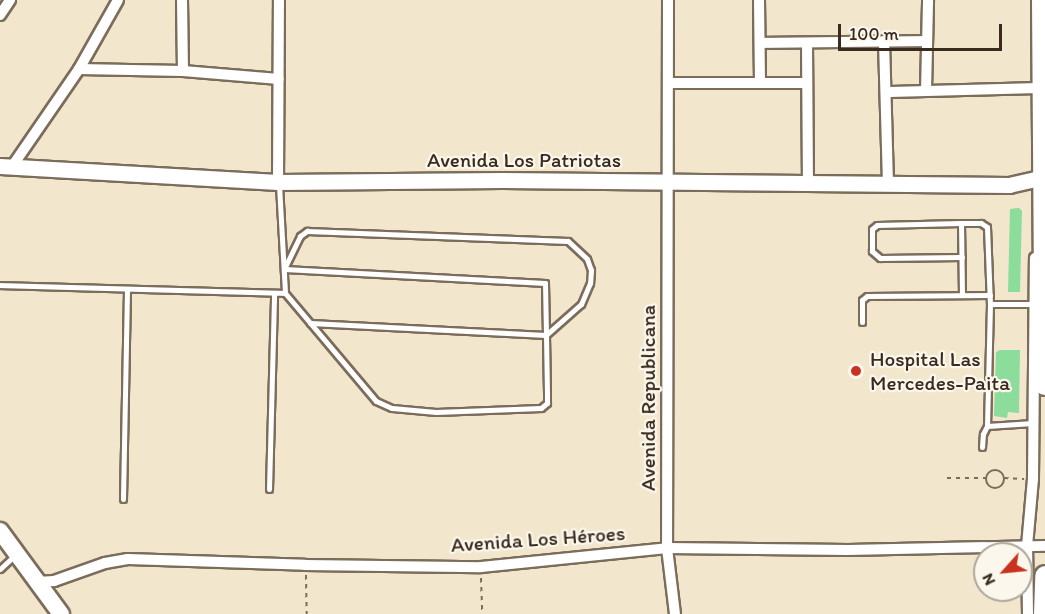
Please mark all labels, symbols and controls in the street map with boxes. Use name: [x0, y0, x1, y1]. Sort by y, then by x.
scale bar: [841, 12, 1004, 50]
text: 100 m: [849, 23, 899, 45]
street label: Avenida Los Patriotas: [427, 147, 621, 173]
street label: Avenida Republicana: [635, 305, 661, 491]
place label: Hospital Las Mercedes-Paita: [870, 346, 1010, 396]
marker: Hospital Las Mercedes-Paita: [847, 362, 865, 380]
street label: Avenida Los Héroes: [450, 520, 626, 558]
north arrow: [973, 542, 1033, 602]
text: N: [977, 570, 999, 589]

